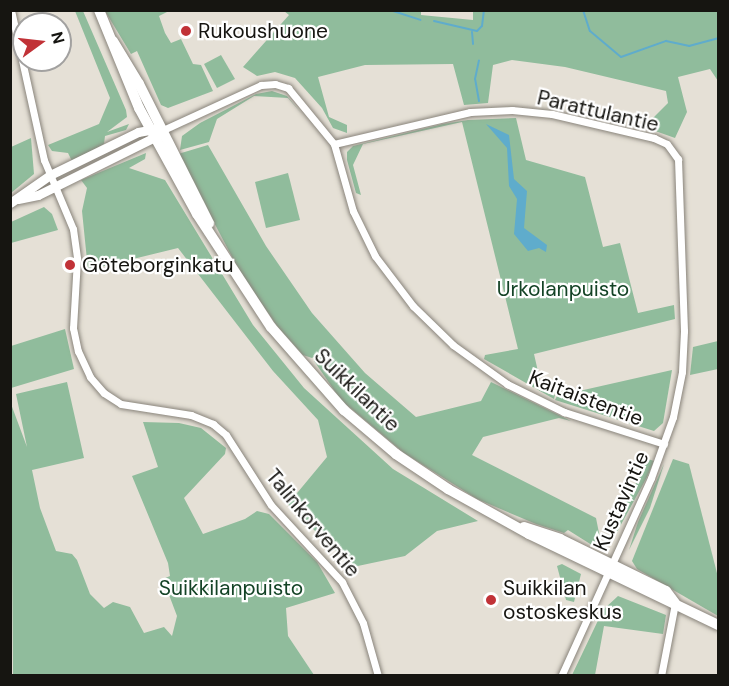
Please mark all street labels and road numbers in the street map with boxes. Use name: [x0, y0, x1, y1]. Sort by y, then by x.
street label: Parattulantie: [535, 85, 661, 137]
street label: Suikkilantie: [309, 343, 405, 437]
street label: Kaitaistentie: [525, 365, 647, 431]
street label: Kustavintie: [588, 447, 654, 555]
street label: Talinkorventie: [261, 464, 365, 582]

